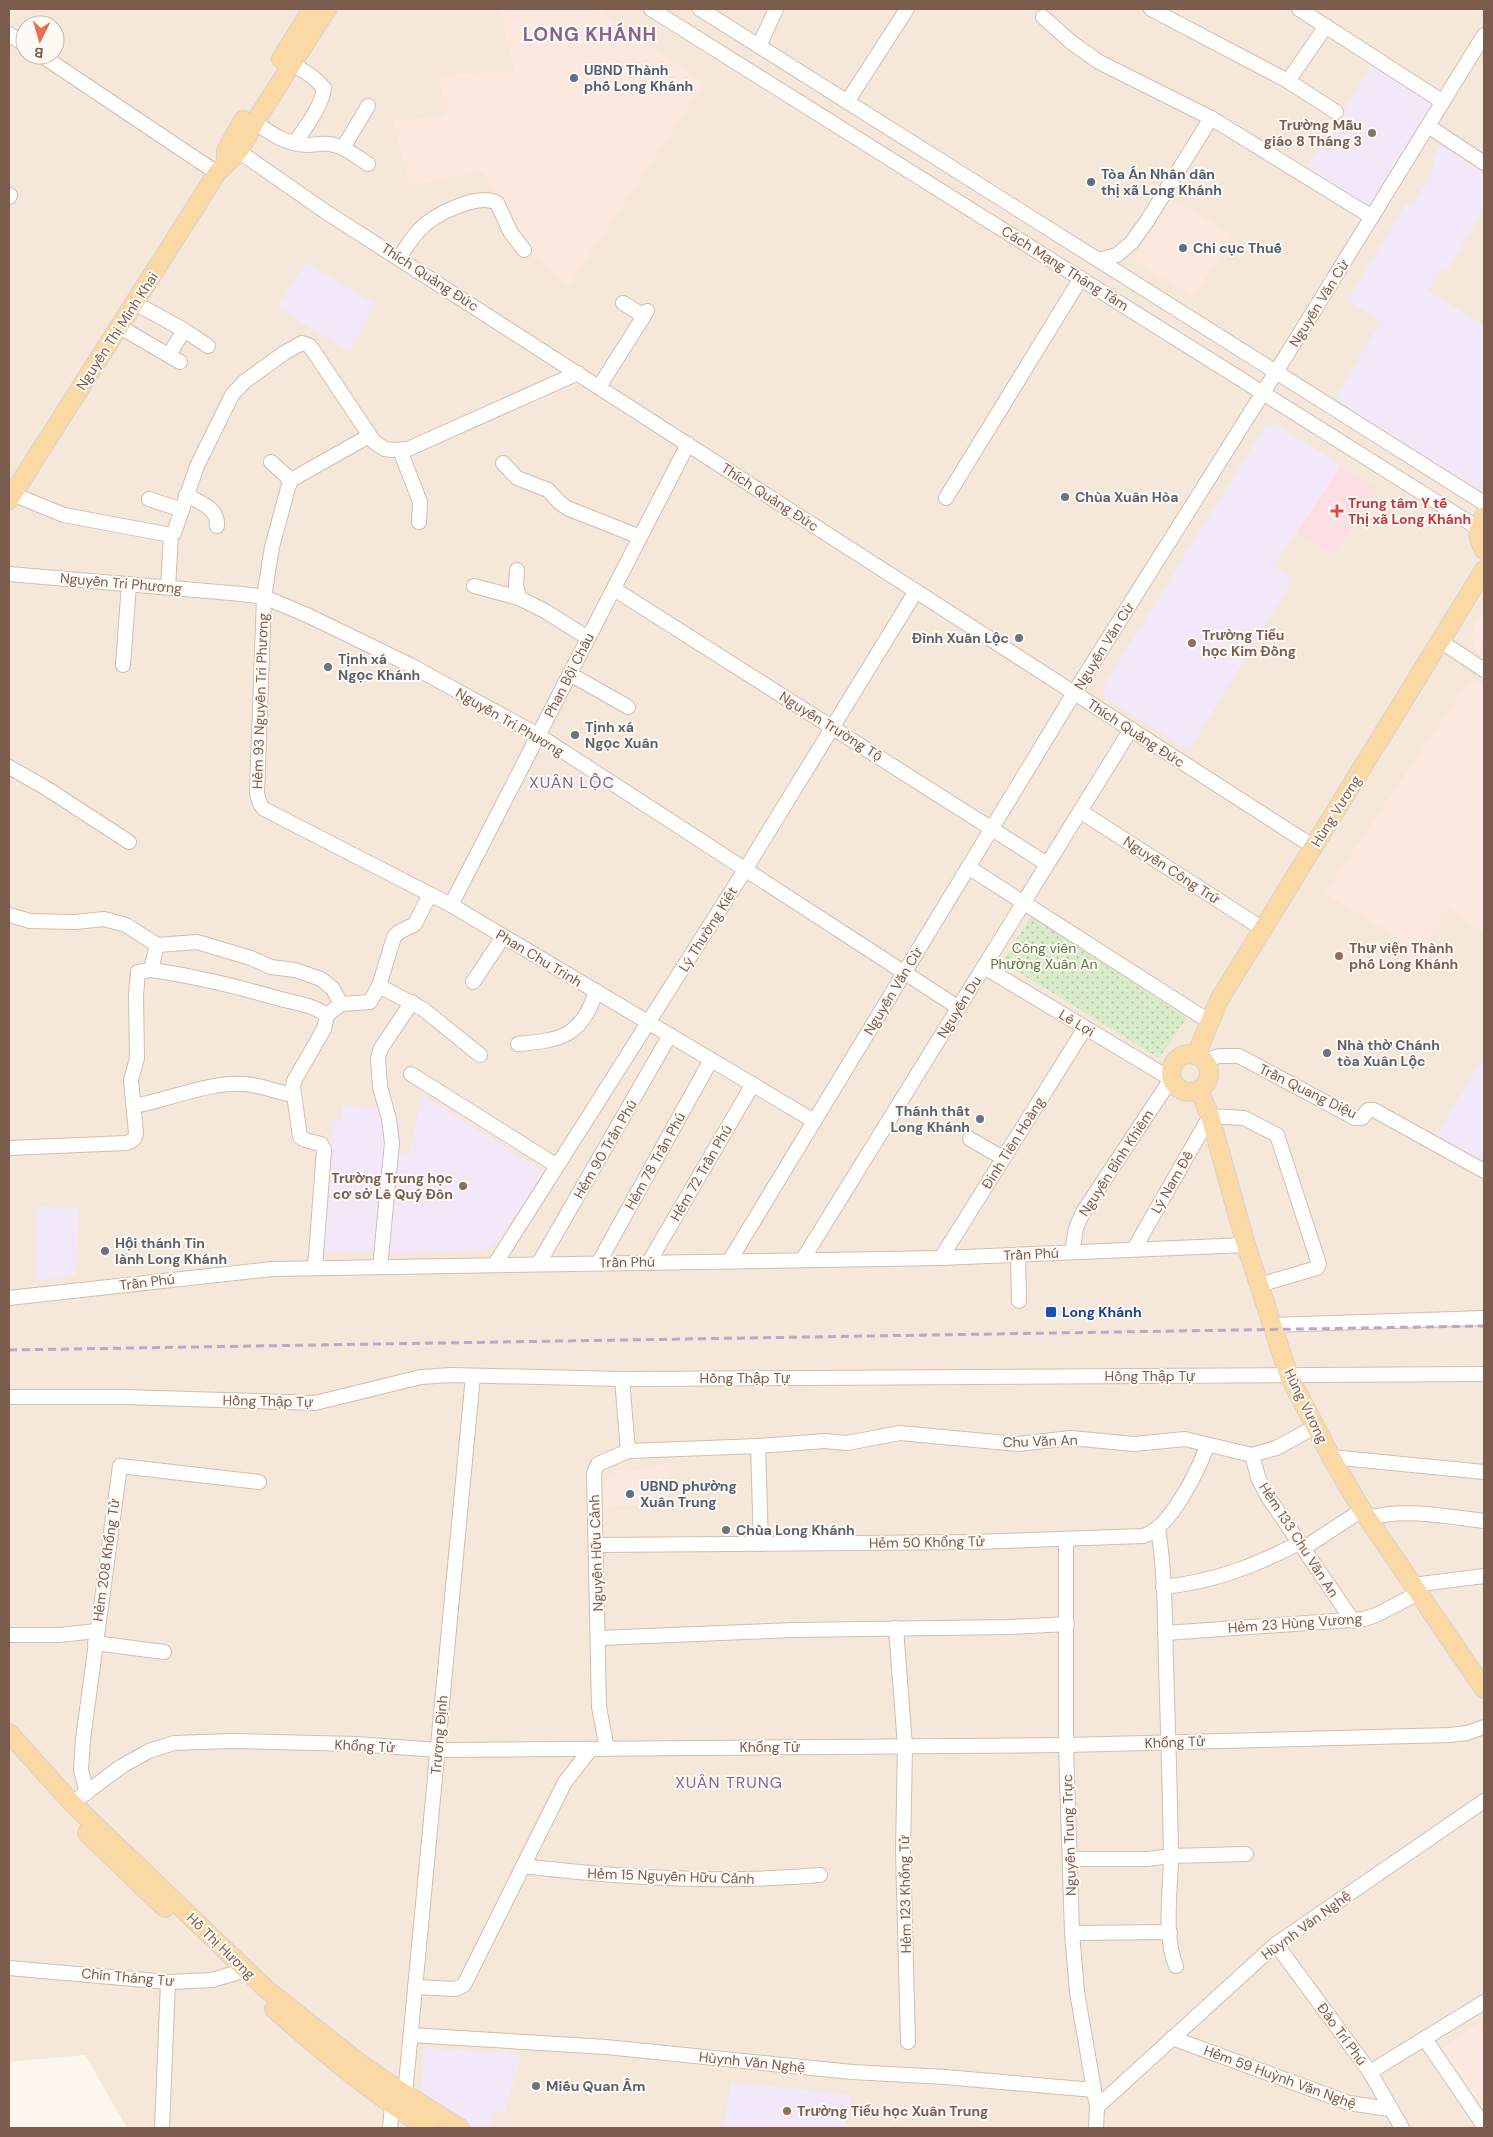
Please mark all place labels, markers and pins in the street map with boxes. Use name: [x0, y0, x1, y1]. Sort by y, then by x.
place label: UBND Thành phố Long Khánh: [584, 61, 693, 95]
marker: UBND Thành phố Long Khánh: [568, 72, 580, 84]
place label: Trường Mẫu giáo 8 Tháng 3: [1264, 116, 1362, 150]
marker: Trường Mẫu giáo 8 Tháng 3: [1366, 127, 1378, 139]
place label: Tòa Án Nhân dân thị xã Long Khánh: [1101, 165, 1222, 199]
marker: Tòa Án Nhân dân thị xã Long Khánh: [1085, 176, 1097, 188]
place label: Chi cục Thuế: [1193, 239, 1282, 257]
marker: Chi cục Thuế: [1177, 242, 1189, 254]
place label: Chùa Xuân Hòa: [1075, 488, 1179, 506]
marker: Chùa Xuân Hòa: [1059, 491, 1071, 503]
place label: Trung tâm Y tế Thị xã Long Khánh: [1348, 494, 1471, 528]
marker: Trung tâm Y tế Thị xã Long Khánh: [1330, 504, 1344, 518]
place label: Trường Tiểu học Kim Đồng: [1202, 626, 1296, 660]
place label: Đình Xuân Lộc: [912, 629, 1009, 647]
marker: Đình Xuân Lộc: [1013, 632, 1025, 644]
marker: Trường Tiểu học Kim Đồng: [1186, 637, 1198, 649]
place label: Tịnh xá Ngọc Khánh: [338, 650, 420, 684]
marker: Tịnh xá Ngọc Khánh: [322, 661, 334, 673]
place label: Tịnh xá Ngọc Xuân: [585, 718, 658, 752]
marker: Tịnh xá Ngọc Xuân: [569, 729, 581, 741]
place label: Thư viện Thành phố Long Khánh: [1349, 939, 1458, 973]
marker: Thư viện Thành phố Long Khánh: [1333, 950, 1345, 962]
place label: Nhà thờ Chánh tòa Xuân Lộc: [1337, 1036, 1440, 1070]
marker: Nhà thờ Chánh tòa Xuân Lộc: [1321, 1047, 1333, 1059]
place label: Thánh thất Long Khánh: [890, 1102, 970, 1136]
marker: Thánh thất Long Khánh: [974, 1113, 986, 1125]
place label: Trường Trung học cơ sở Lê Quý Đôn: [331, 1169, 453, 1203]
marker: Trường Trung học cơ sở Lê Quý Đôn: [457, 1180, 469, 1192]
place label: Hội thánh Tin lành Long Khánh: [115, 1234, 227, 1268]
marker: Hội thánh Tin lành Long Khánh: [99, 1245, 111, 1257]
place label: Long Khánh: [1062, 1303, 1142, 1321]
marker: Long Khánh: [1044, 1305, 1058, 1319]
place label: UBND phường Xuân Trung: [640, 1477, 737, 1511]
marker: UBND phường Xuân Trung: [624, 1488, 636, 1500]
place label: Chùa Long Khánh: [736, 1521, 855, 1539]
marker: Chùa Long Khánh: [720, 1524, 732, 1536]
place label: Miếu Quan Âm: [546, 2077, 645, 2095]
marker: Miếu Quan Âm: [530, 2080, 542, 2092]
place label: Trường Tiểu học Xuân Trung: [797, 2102, 988, 2120]
marker: Trường Tiểu học Xuân Trung: [781, 2105, 793, 2117]

